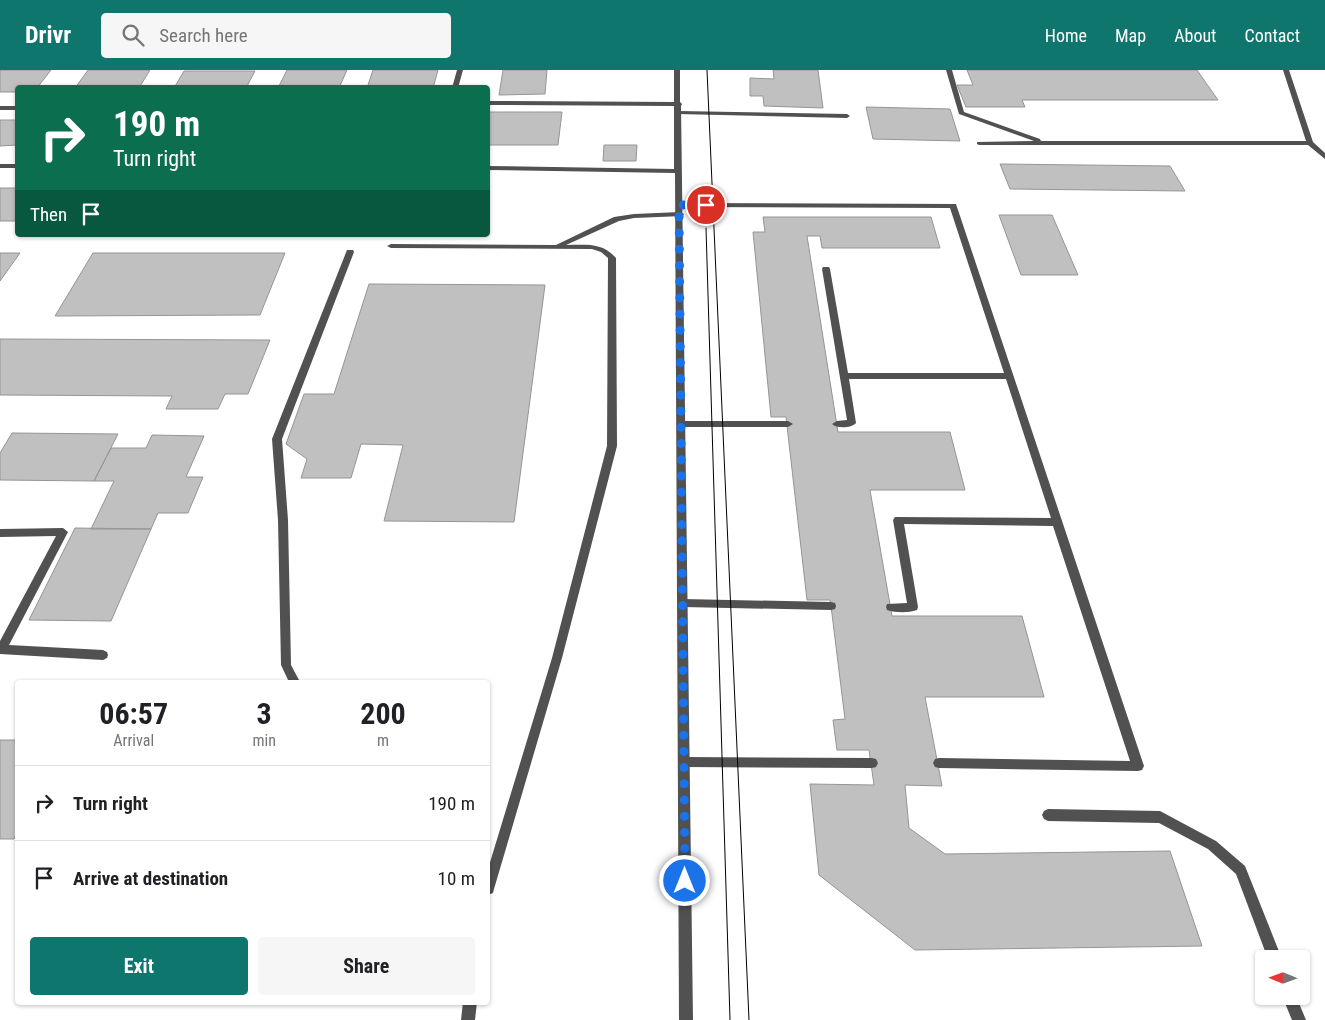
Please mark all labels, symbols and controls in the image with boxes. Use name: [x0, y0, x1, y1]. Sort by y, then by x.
search box: [101, 13, 451, 58]
text: Drivr: [25, 21, 71, 49]
icon: search: [119, 21, 147, 49]
text: Search here: [159, 24, 248, 47]
text: Home: [1045, 25, 1087, 46]
text: Map: [1115, 25, 1146, 46]
text: About: [1174, 25, 1216, 46]
text: Contact: [1244, 25, 1300, 46]
text: 190 m: [113, 104, 200, 145]
icon: right: [30, 105, 95, 170]
text: Turn right: [113, 146, 196, 171]
pin: [685, 184, 727, 226]
icon: arrive: [692, 191, 720, 219]
icon: arrive: [77, 200, 105, 228]
text: Then: [30, 203, 67, 226]
text: 06:57: [99, 696, 168, 731]
text: 3: [257, 696, 272, 731]
text: 200: [360, 696, 406, 731]
text: Arrival: [113, 731, 154, 750]
text: min: [252, 731, 276, 750]
text: m: [377, 731, 389, 750]
icon: right: [30, 789, 58, 817]
text: Turn right: [73, 792, 148, 815]
text: 190 m: [428, 792, 475, 815]
position arrow: [658, 854, 710, 906]
icon: arrive: [30, 864, 58, 892]
text: Arrive at destination: [73, 867, 228, 890]
text: 10 m: [438, 867, 475, 890]
button: Exit: [30, 937, 248, 995]
button: Share: [258, 937, 475, 995]
north arrow: [1255, 950, 1310, 1005]
map controls: [1255, 950, 1310, 1005]

